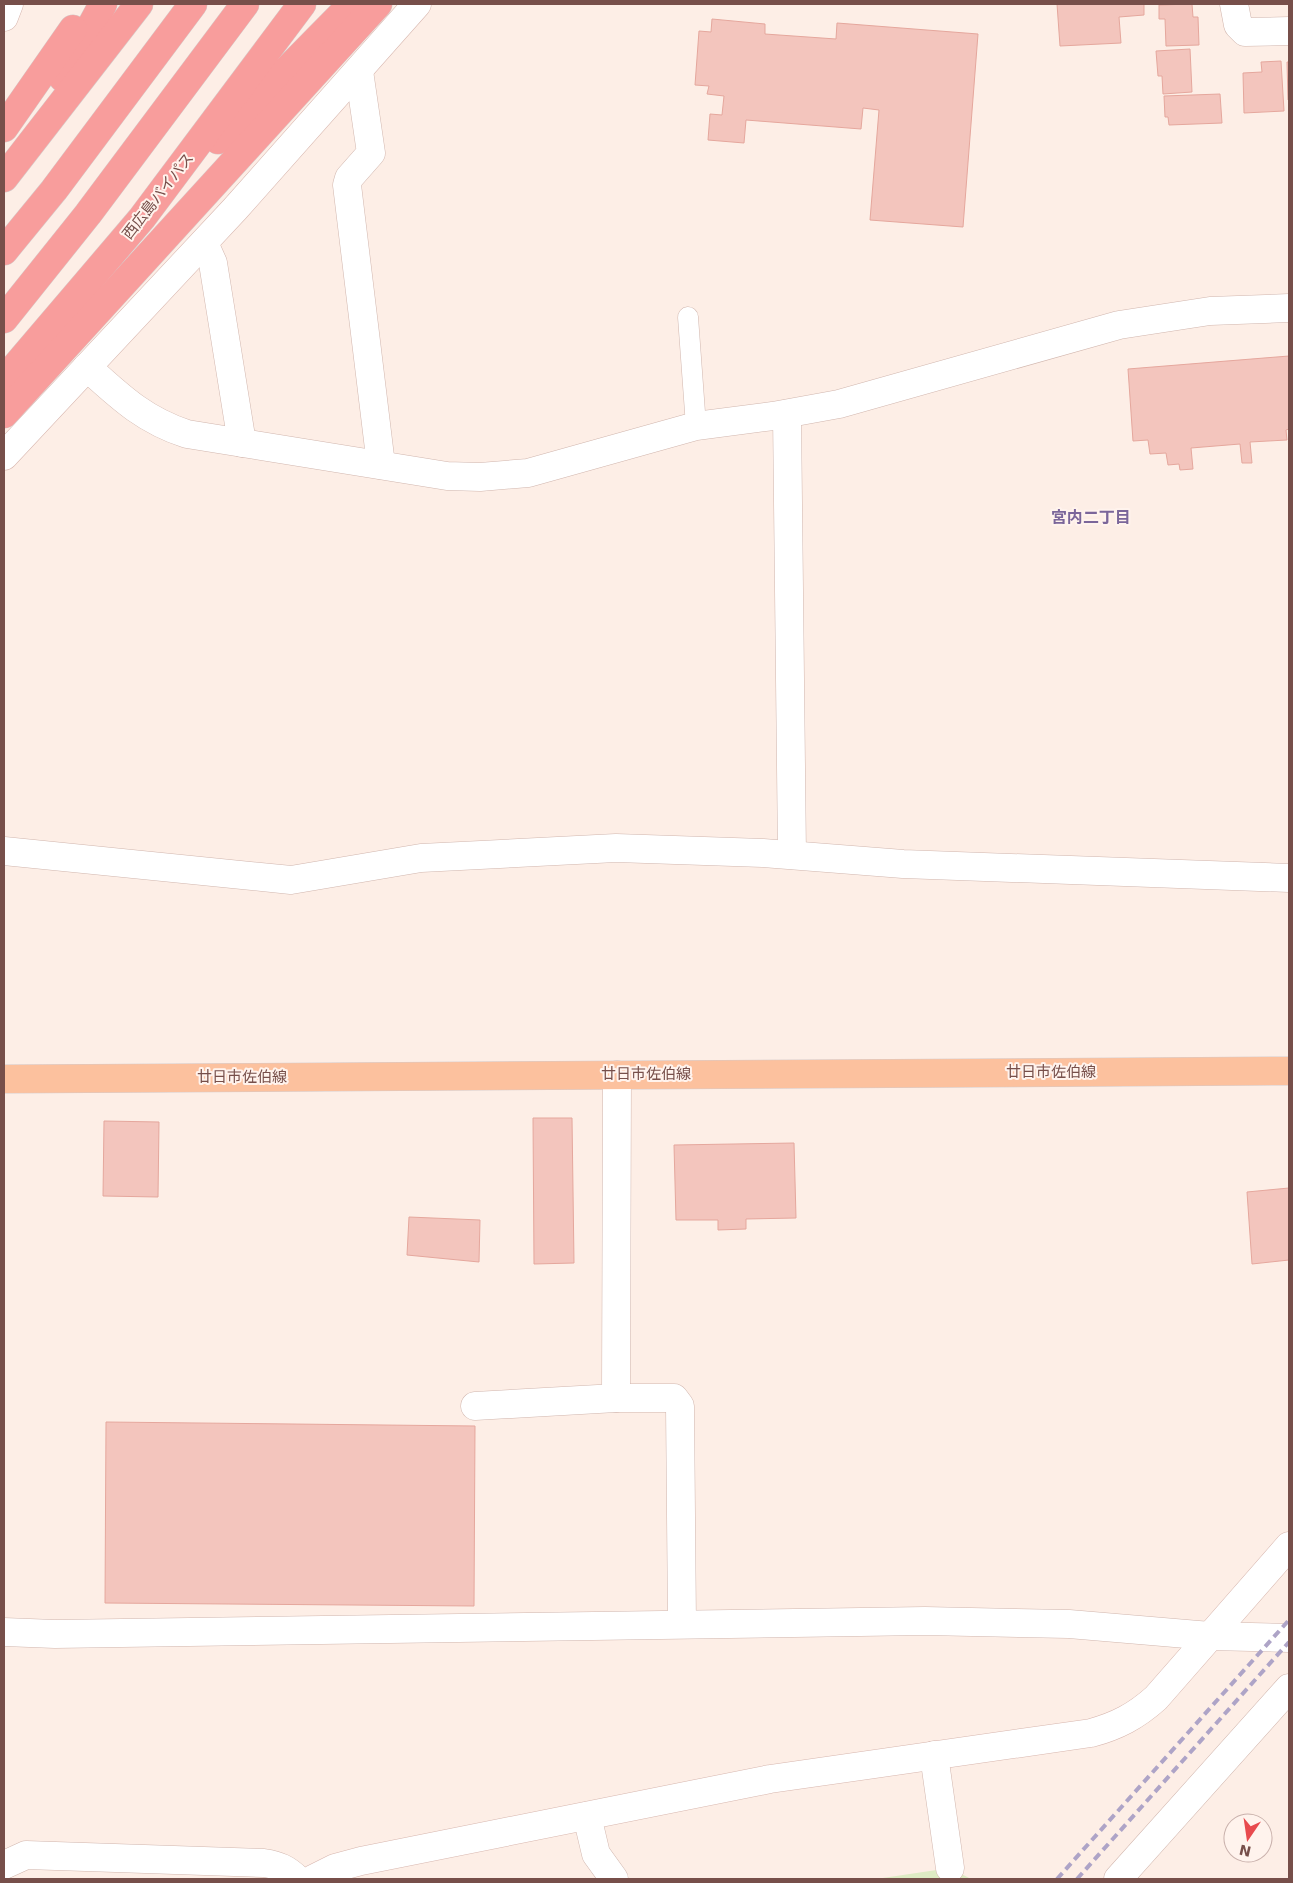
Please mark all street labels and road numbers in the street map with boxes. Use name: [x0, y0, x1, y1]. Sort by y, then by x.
street label: 西広島バイパス: [119, 149, 197, 243]
street label: 廿日市佐伯線: [1006, 1063, 1096, 1081]
street label: 廿日市佐伯線: [601, 1065, 691, 1083]
street label: 廿日市佐伯線: [197, 1068, 287, 1086]

